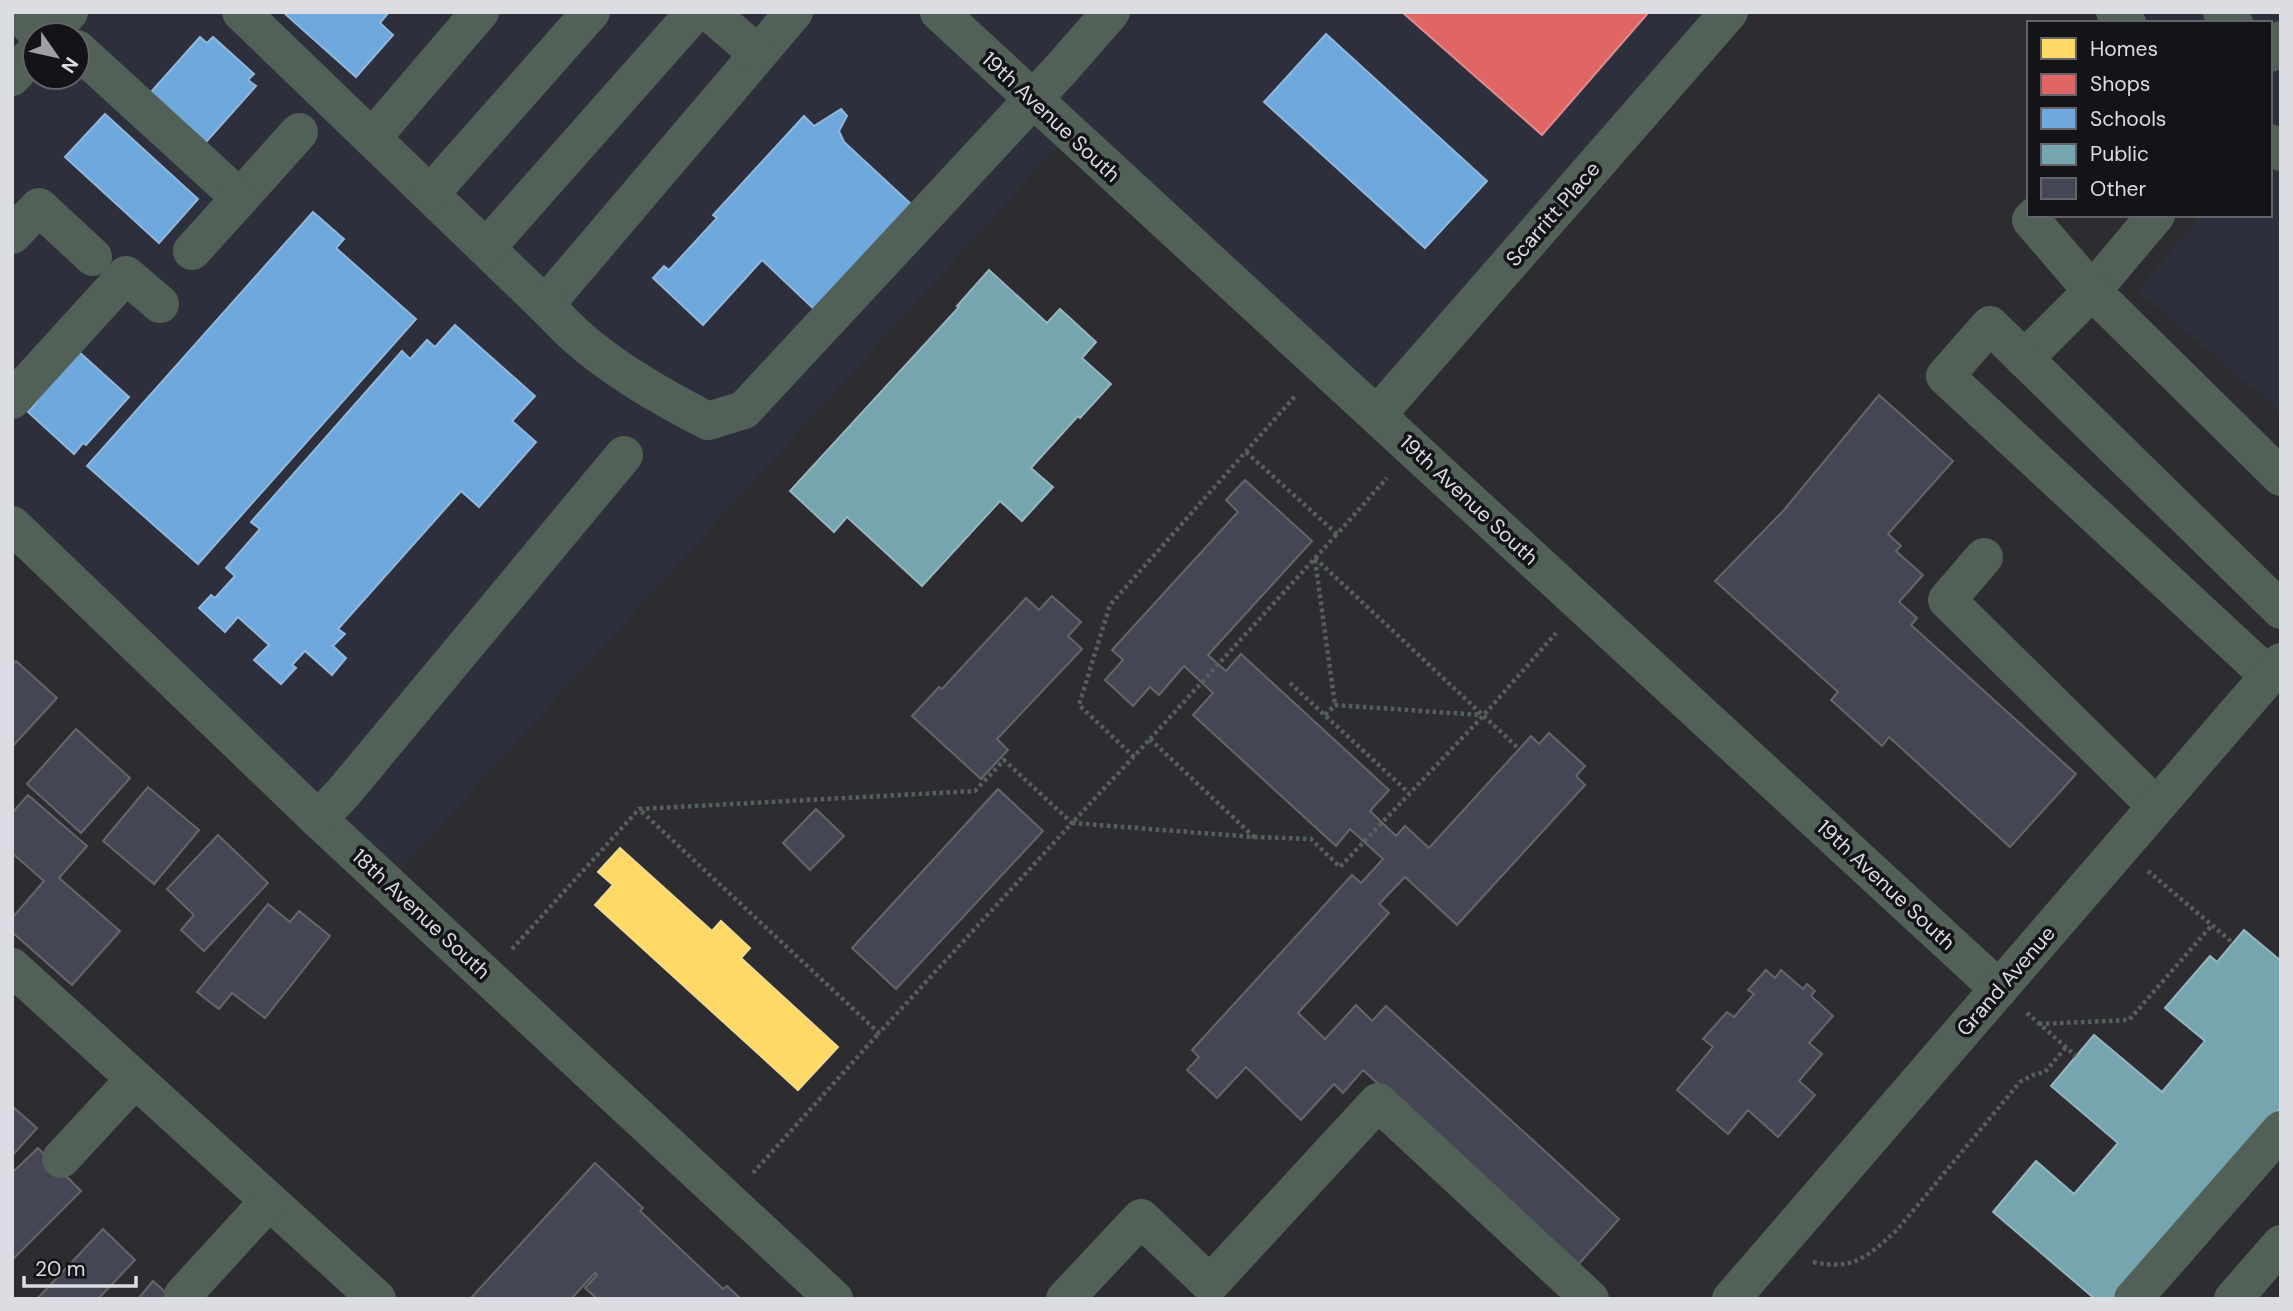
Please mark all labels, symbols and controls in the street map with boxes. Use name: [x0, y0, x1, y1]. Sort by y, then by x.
north arrow: [21, 21, 91, 91]
legend: [2027, 21, 2272, 217]
text: Homes: [2090, 35, 2158, 63]
street label: 19th Avenue South: [976, 46, 1126, 188]
text: N: [55, 52, 84, 78]
text: Shops: [2090, 70, 2150, 98]
text: Schools: [2090, 105, 2166, 133]
text: Public: [2090, 140, 2149, 168]
street label: Scarritt Place: [1500, 156, 1606, 272]
text: Other: [2090, 175, 2146, 203]
street label: 19th Avenue South: [1394, 429, 1544, 571]
street label: 19th Avenue South: [1811, 814, 1961, 956]
street label: 18th Avenue South: [346, 843, 496, 985]
street label: Grand Avenue: [1950, 920, 2062, 1042]
scale bar: [24, 1244, 136, 1288]
text: 20 m: [35, 1255, 86, 1283]

